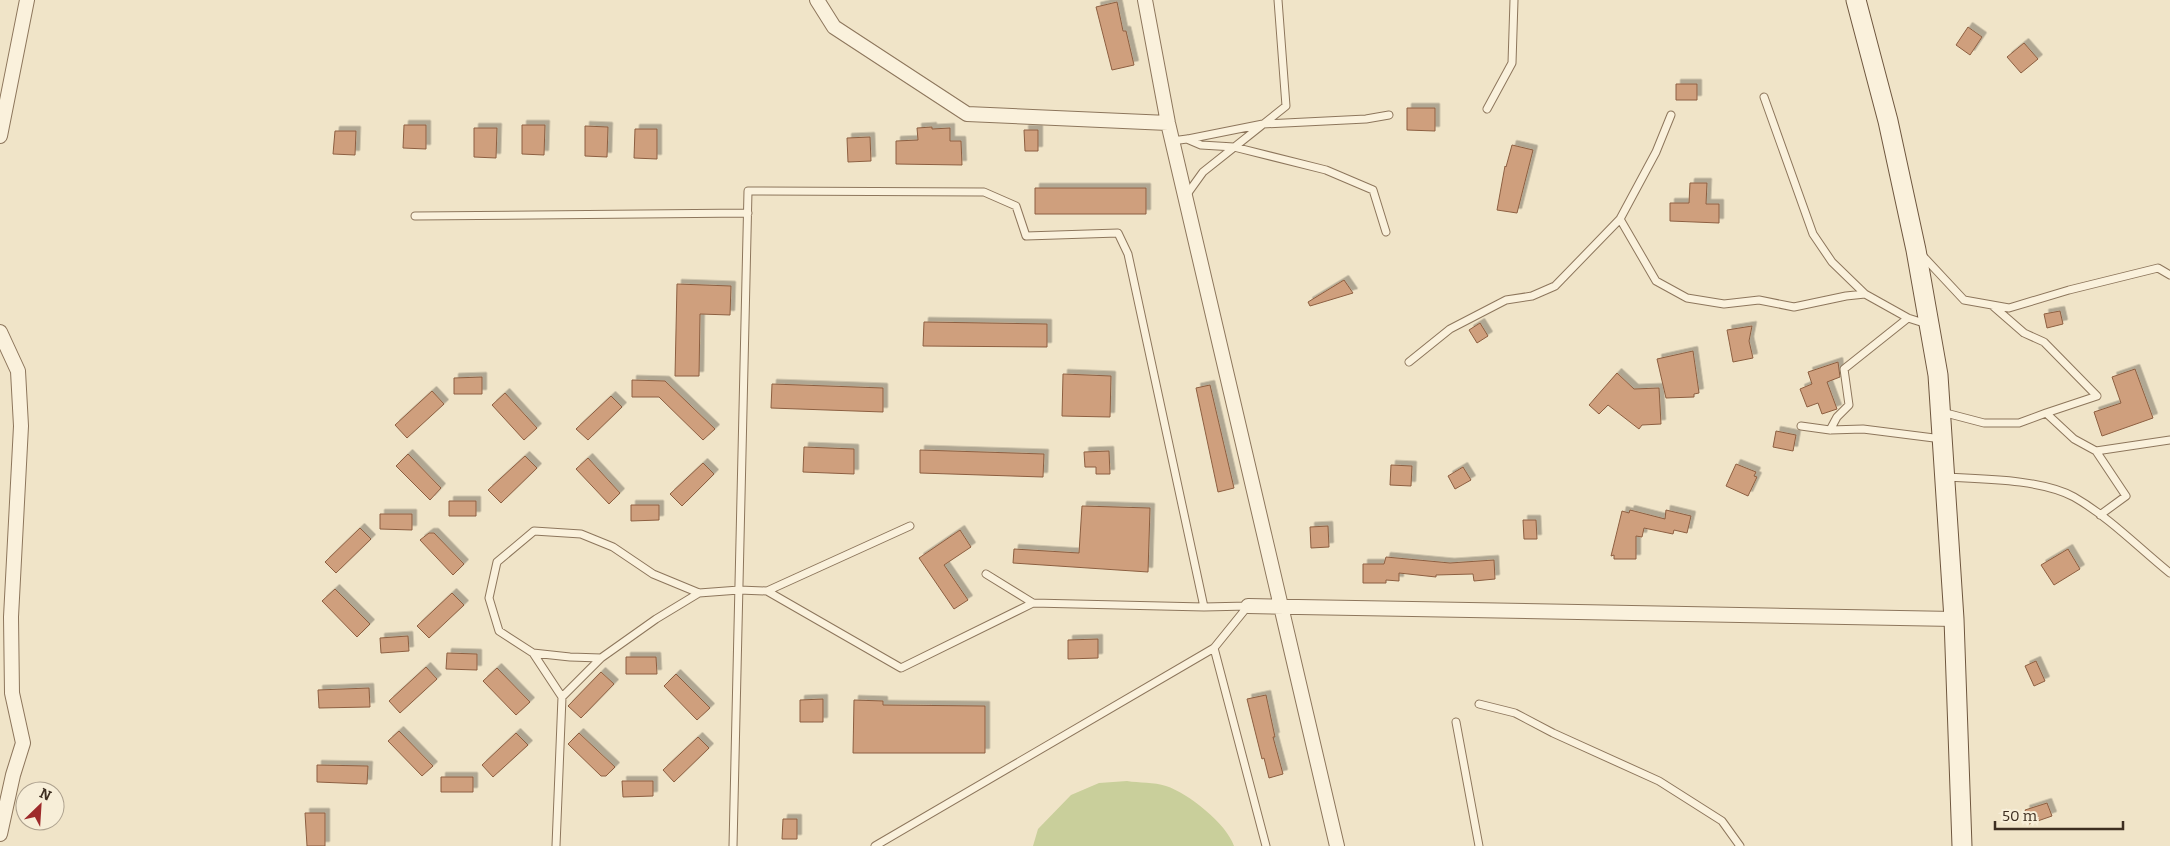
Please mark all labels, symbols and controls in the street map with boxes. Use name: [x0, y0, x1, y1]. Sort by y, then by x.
north arrow: [15, 781, 65, 831]
text: N: [37, 785, 54, 805]
scale bar: [1995, 798, 2122, 830]
text: 50 m: [2002, 807, 2038, 825]

